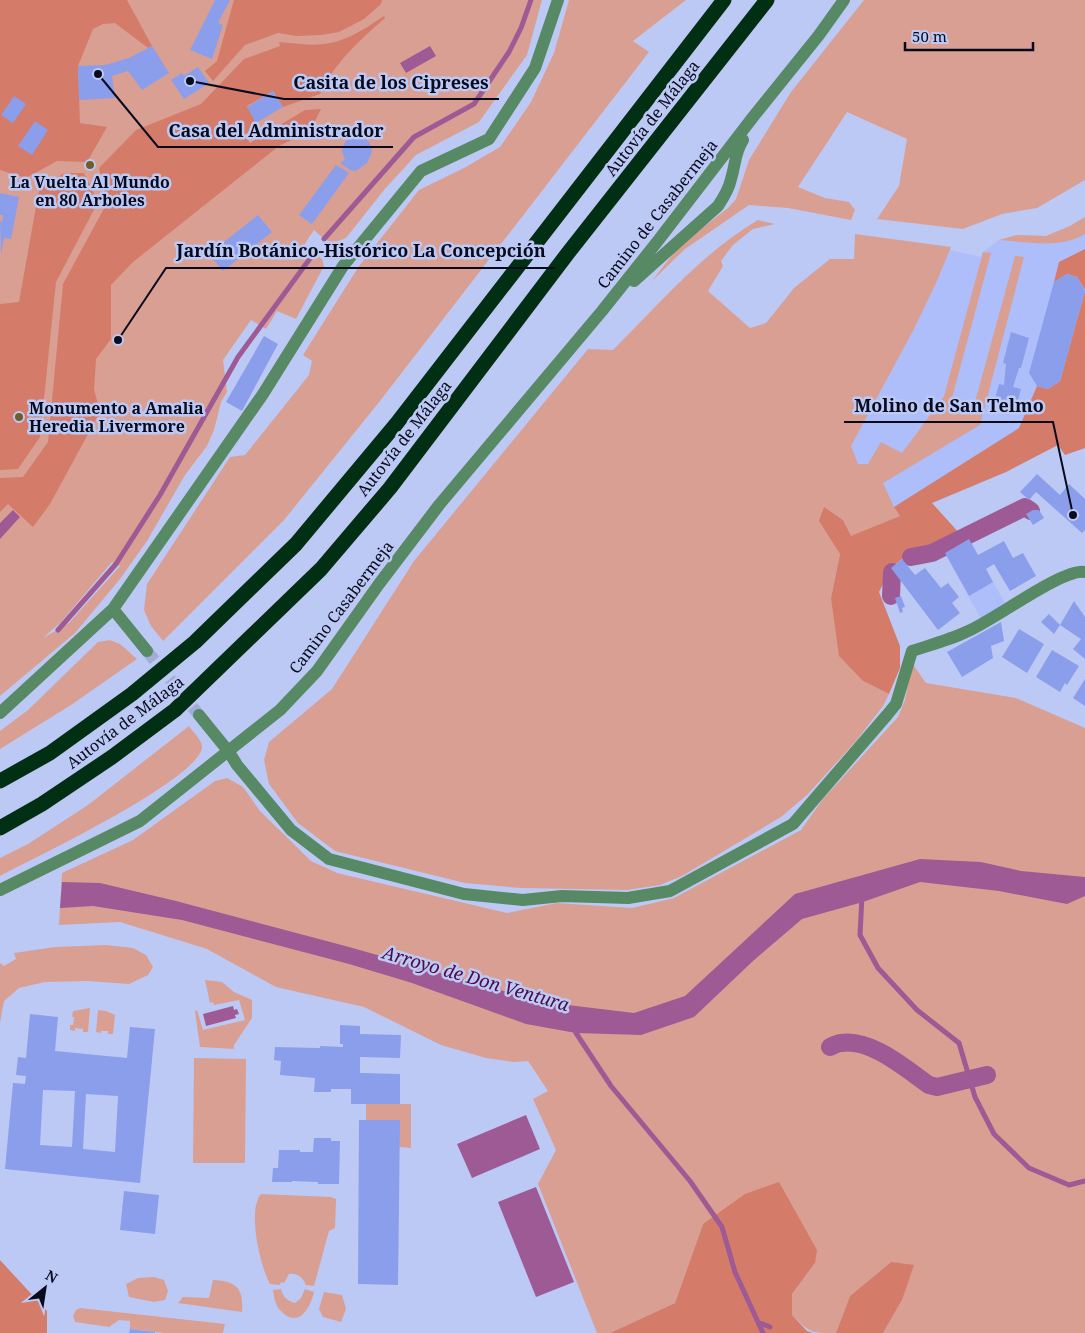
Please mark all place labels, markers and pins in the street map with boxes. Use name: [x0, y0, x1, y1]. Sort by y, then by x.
callout: Casita de los Cipreses: [284, 66, 499, 99]
callout: Casa del Administrador: [158, 114, 393, 147]
marker: La Vuelta Al Mundo en 80 Arboles: [84, 159, 96, 171]
place label: La Vuelta Al Mundo en 80 Arboles: [10, 171, 170, 211]
callout: Jardín Botánico-Histórico La Concepción: [166, 235, 555, 268]
callout: Molino de San Telmo: [844, 389, 1053, 422]
place label: Monumento a Amalia Heredia Livermore: [29, 397, 204, 437]
marker: Monumento a Amalia Heredia Livermore: [13, 411, 25, 423]

